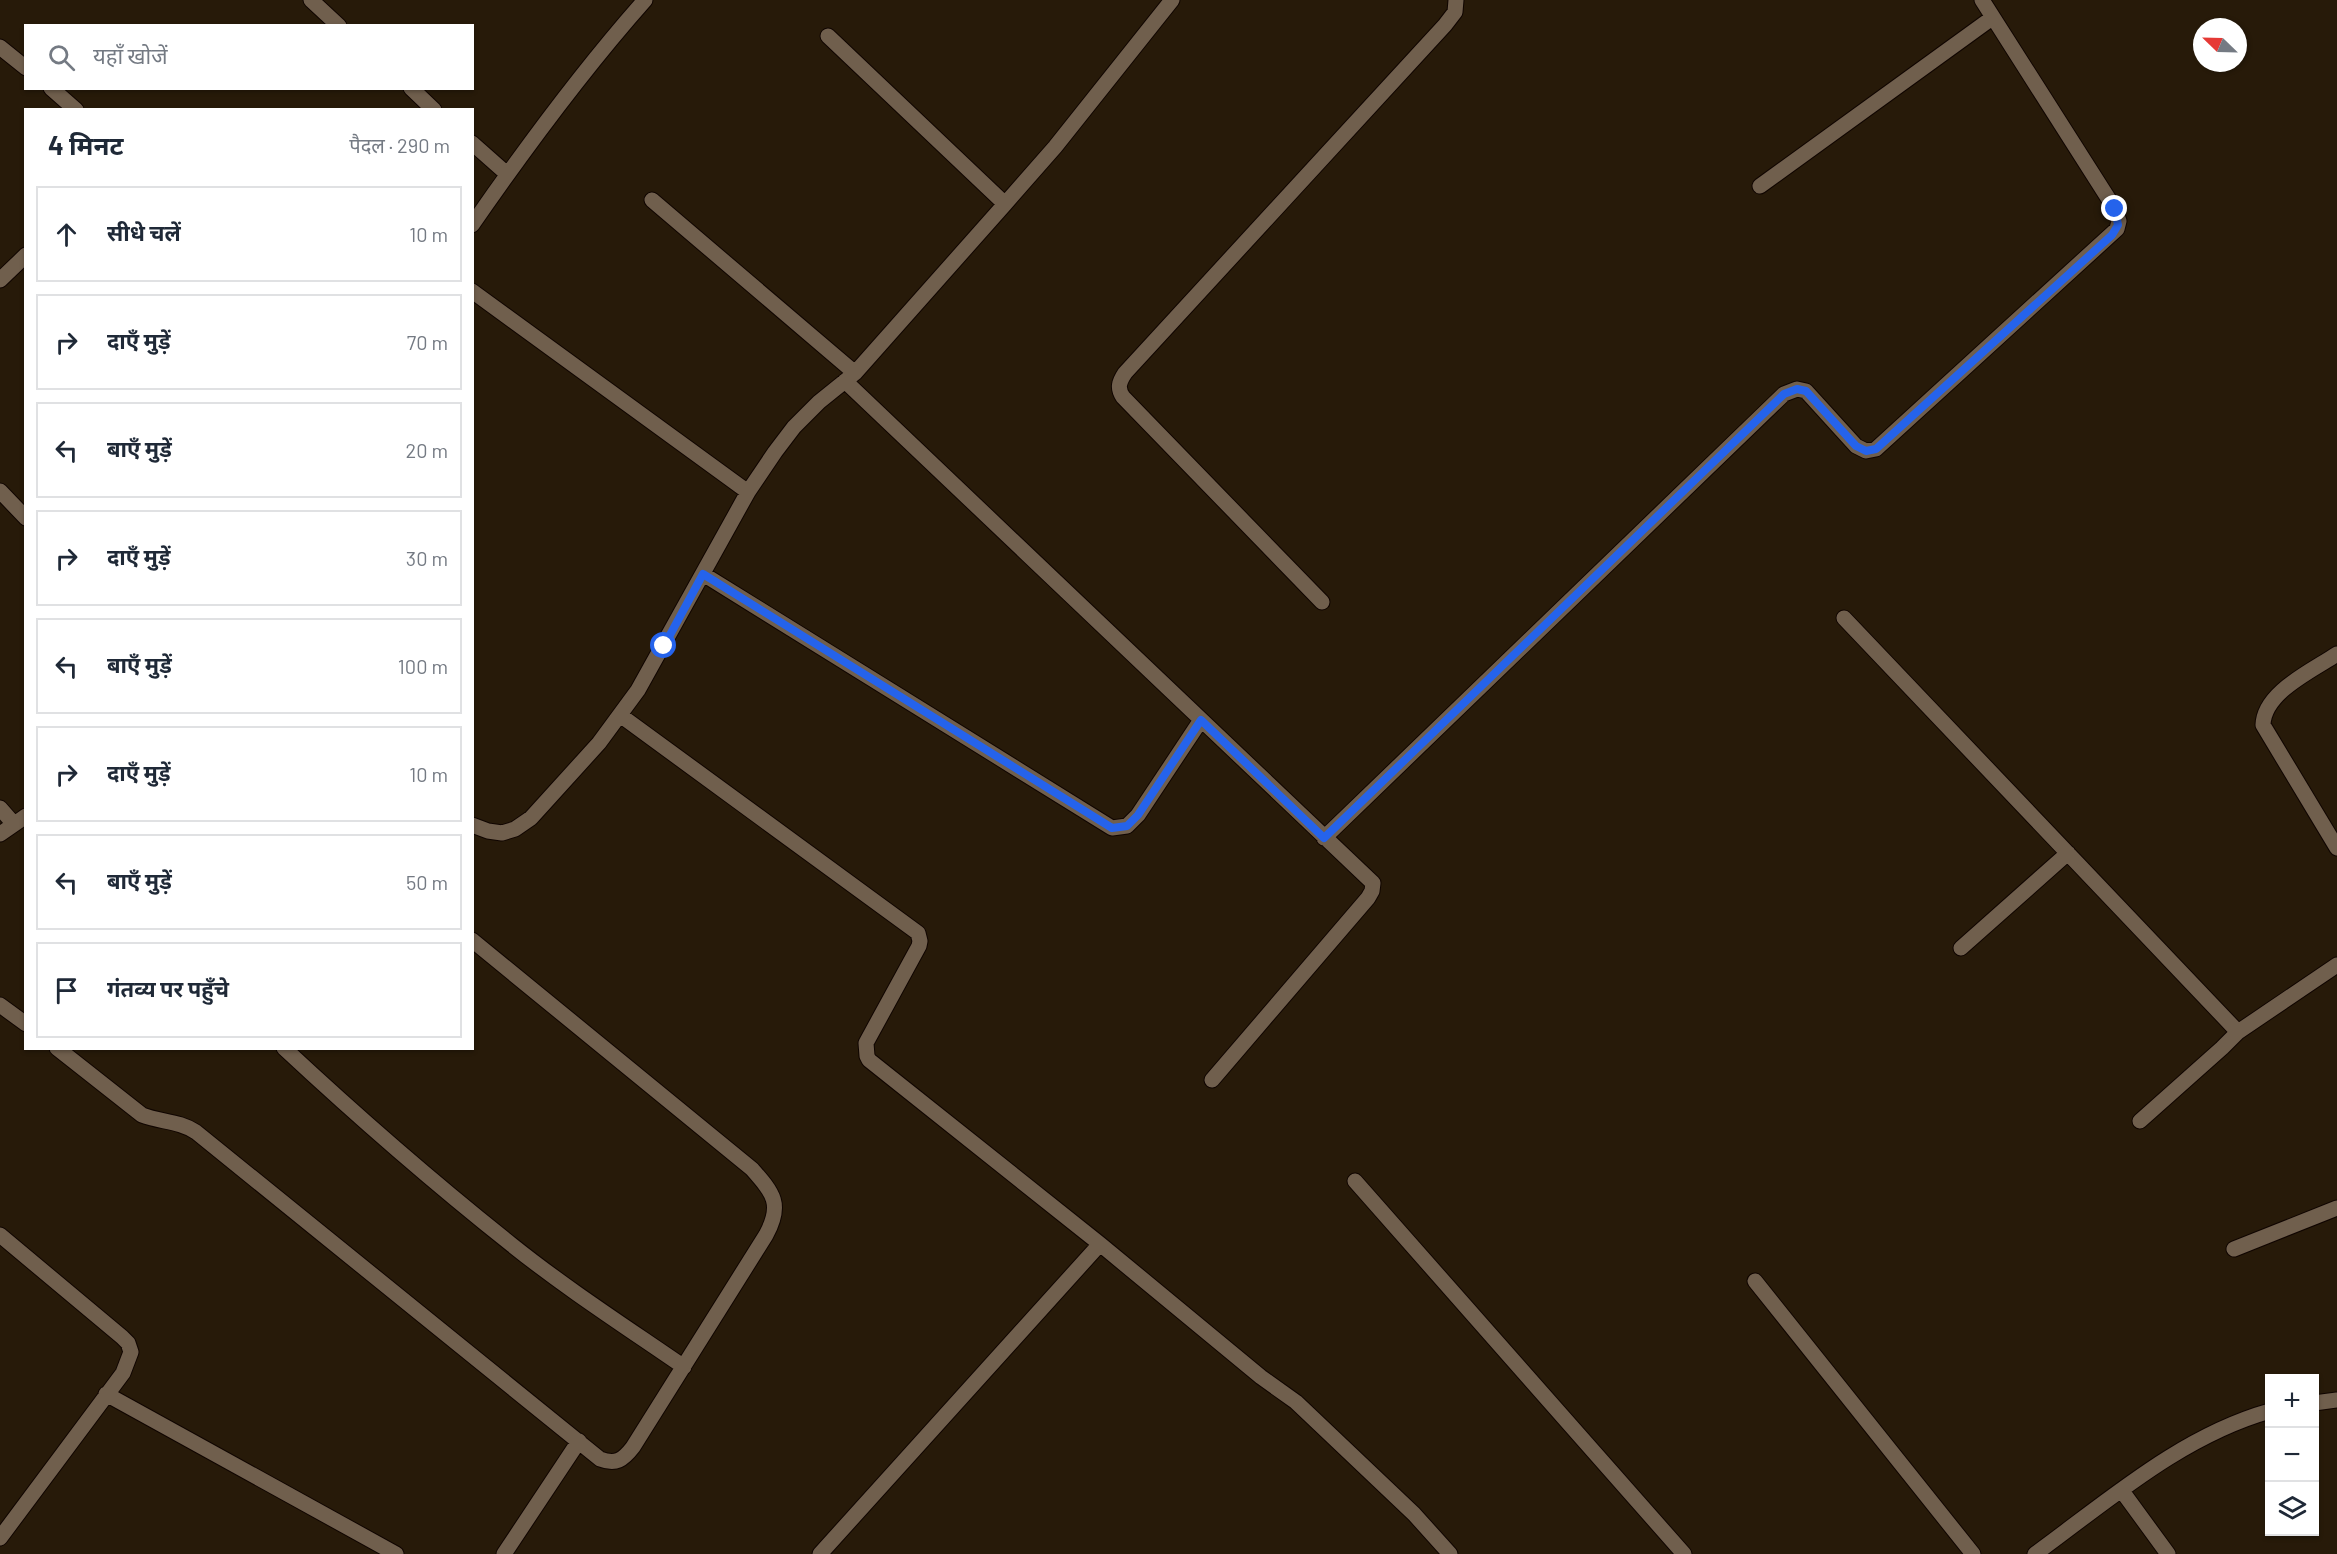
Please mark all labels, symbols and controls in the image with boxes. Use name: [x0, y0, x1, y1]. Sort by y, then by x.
north arrow: [2193, 18, 2247, 72]
search box: [24, 24, 474, 90]
icon: search: [45, 41, 78, 74]
text: यहाँ खोजें: [93, 42, 168, 68]
text: 4 मिनट: [48, 129, 124, 160]
text: पैदल · 290 m: [349, 133, 450, 157]
route end: [2101, 195, 2127, 221]
icon: ahead: [50, 218, 83, 251]
text: सीधे चलें: [107, 219, 181, 245]
text: 10 m: [409, 222, 448, 246]
icon: right: [50, 326, 83, 359]
text: दाएँ मुड़ें: [107, 327, 170, 353]
text: 70 m: [407, 330, 448, 354]
icon: left: [50, 434, 83, 467]
text: बाएँ मुड़ें: [107, 435, 172, 461]
text: 20 m: [405, 438, 448, 462]
icon: right: [50, 542, 83, 575]
text: दाएँ मुड़ें: [107, 543, 170, 569]
text: 30 m: [406, 546, 448, 570]
route start: [650, 632, 676, 658]
icon: left: [50, 650, 83, 683]
text: बाएँ मुड़ें: [107, 651, 172, 677]
text: 100 m: [398, 654, 448, 678]
icon: right: [50, 758, 83, 791]
text: दाएँ मुड़ें: [107, 759, 170, 785]
text: 10 m: [409, 762, 448, 786]
icon: left: [50, 866, 83, 899]
text: बाएँ मुड़ें: [107, 867, 172, 893]
text: 50 m: [406, 870, 448, 894]
icon: arrive: [50, 974, 83, 1007]
text: गंतव्य पर पहुँचे: [107, 975, 229, 1001]
map controls: [2265, 1374, 2319, 1536]
button: +: [2265, 1374, 2319, 1428]
button: −: [2265, 1428, 2319, 1482]
button: layers: [2265, 1482, 2319, 1536]

